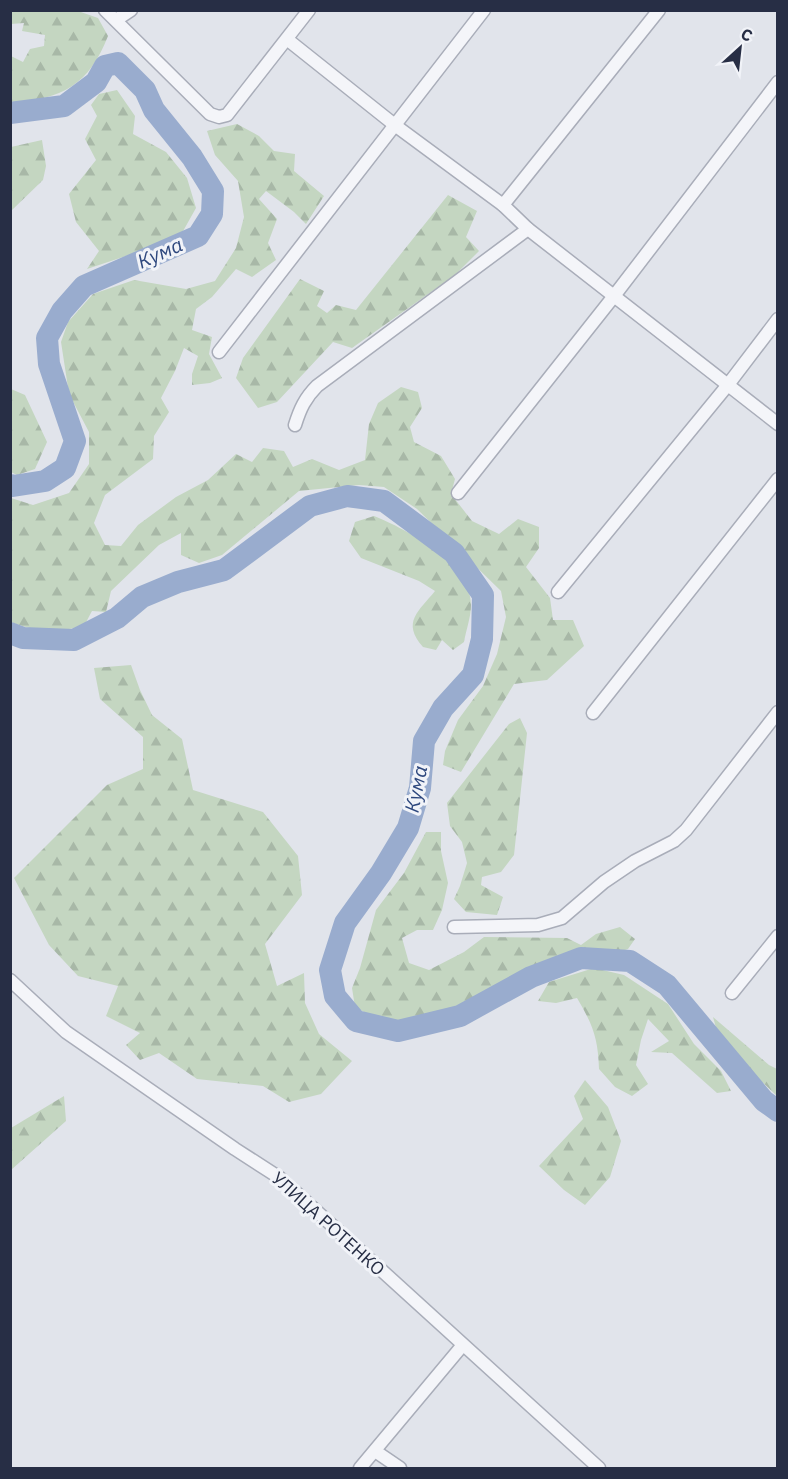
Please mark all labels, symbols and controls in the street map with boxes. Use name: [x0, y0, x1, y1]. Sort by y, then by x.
north arrow: [710, 18, 770, 78]
text: С: [738, 23, 756, 46]
water label: Кума: [133, 231, 187, 275]
water label: Кума: [398, 763, 433, 815]
street label: УЛИЦА РОТЕНКО: [267, 1167, 390, 1281]

